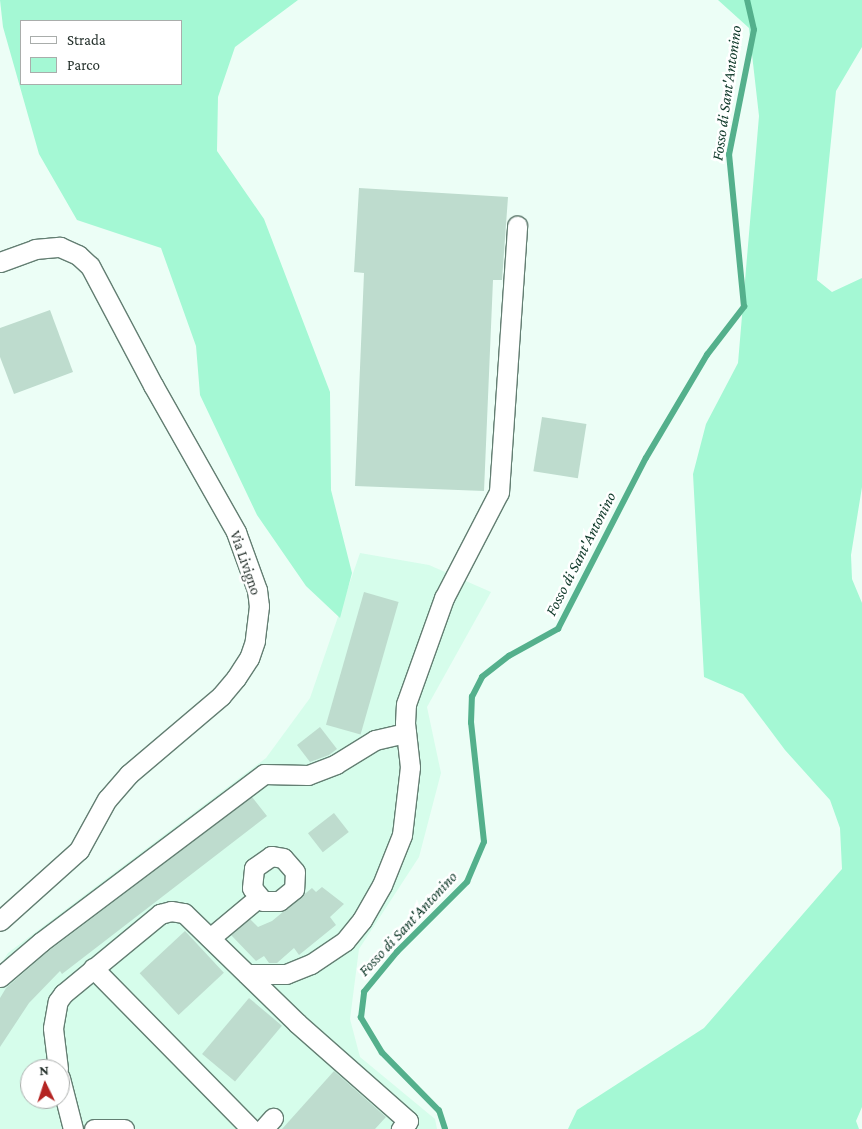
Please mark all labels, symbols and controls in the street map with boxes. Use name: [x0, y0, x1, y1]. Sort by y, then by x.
legend: [20, 20, 182, 85]
water label: Fosso di Sant'Antonino: [708, 24, 746, 162]
text: Strada: [67, 32, 106, 48]
text: Parco: [67, 57, 100, 73]
water label: Fosso di Sant'Antonino: [542, 489, 620, 619]
street label: Via Livigno: [226, 528, 264, 598]
water label: Fosso di Sant'Antonino: [355, 868, 461, 980]
north arrow: [20, 1059, 70, 1109]
text: N: [39, 1062, 49, 1078]

